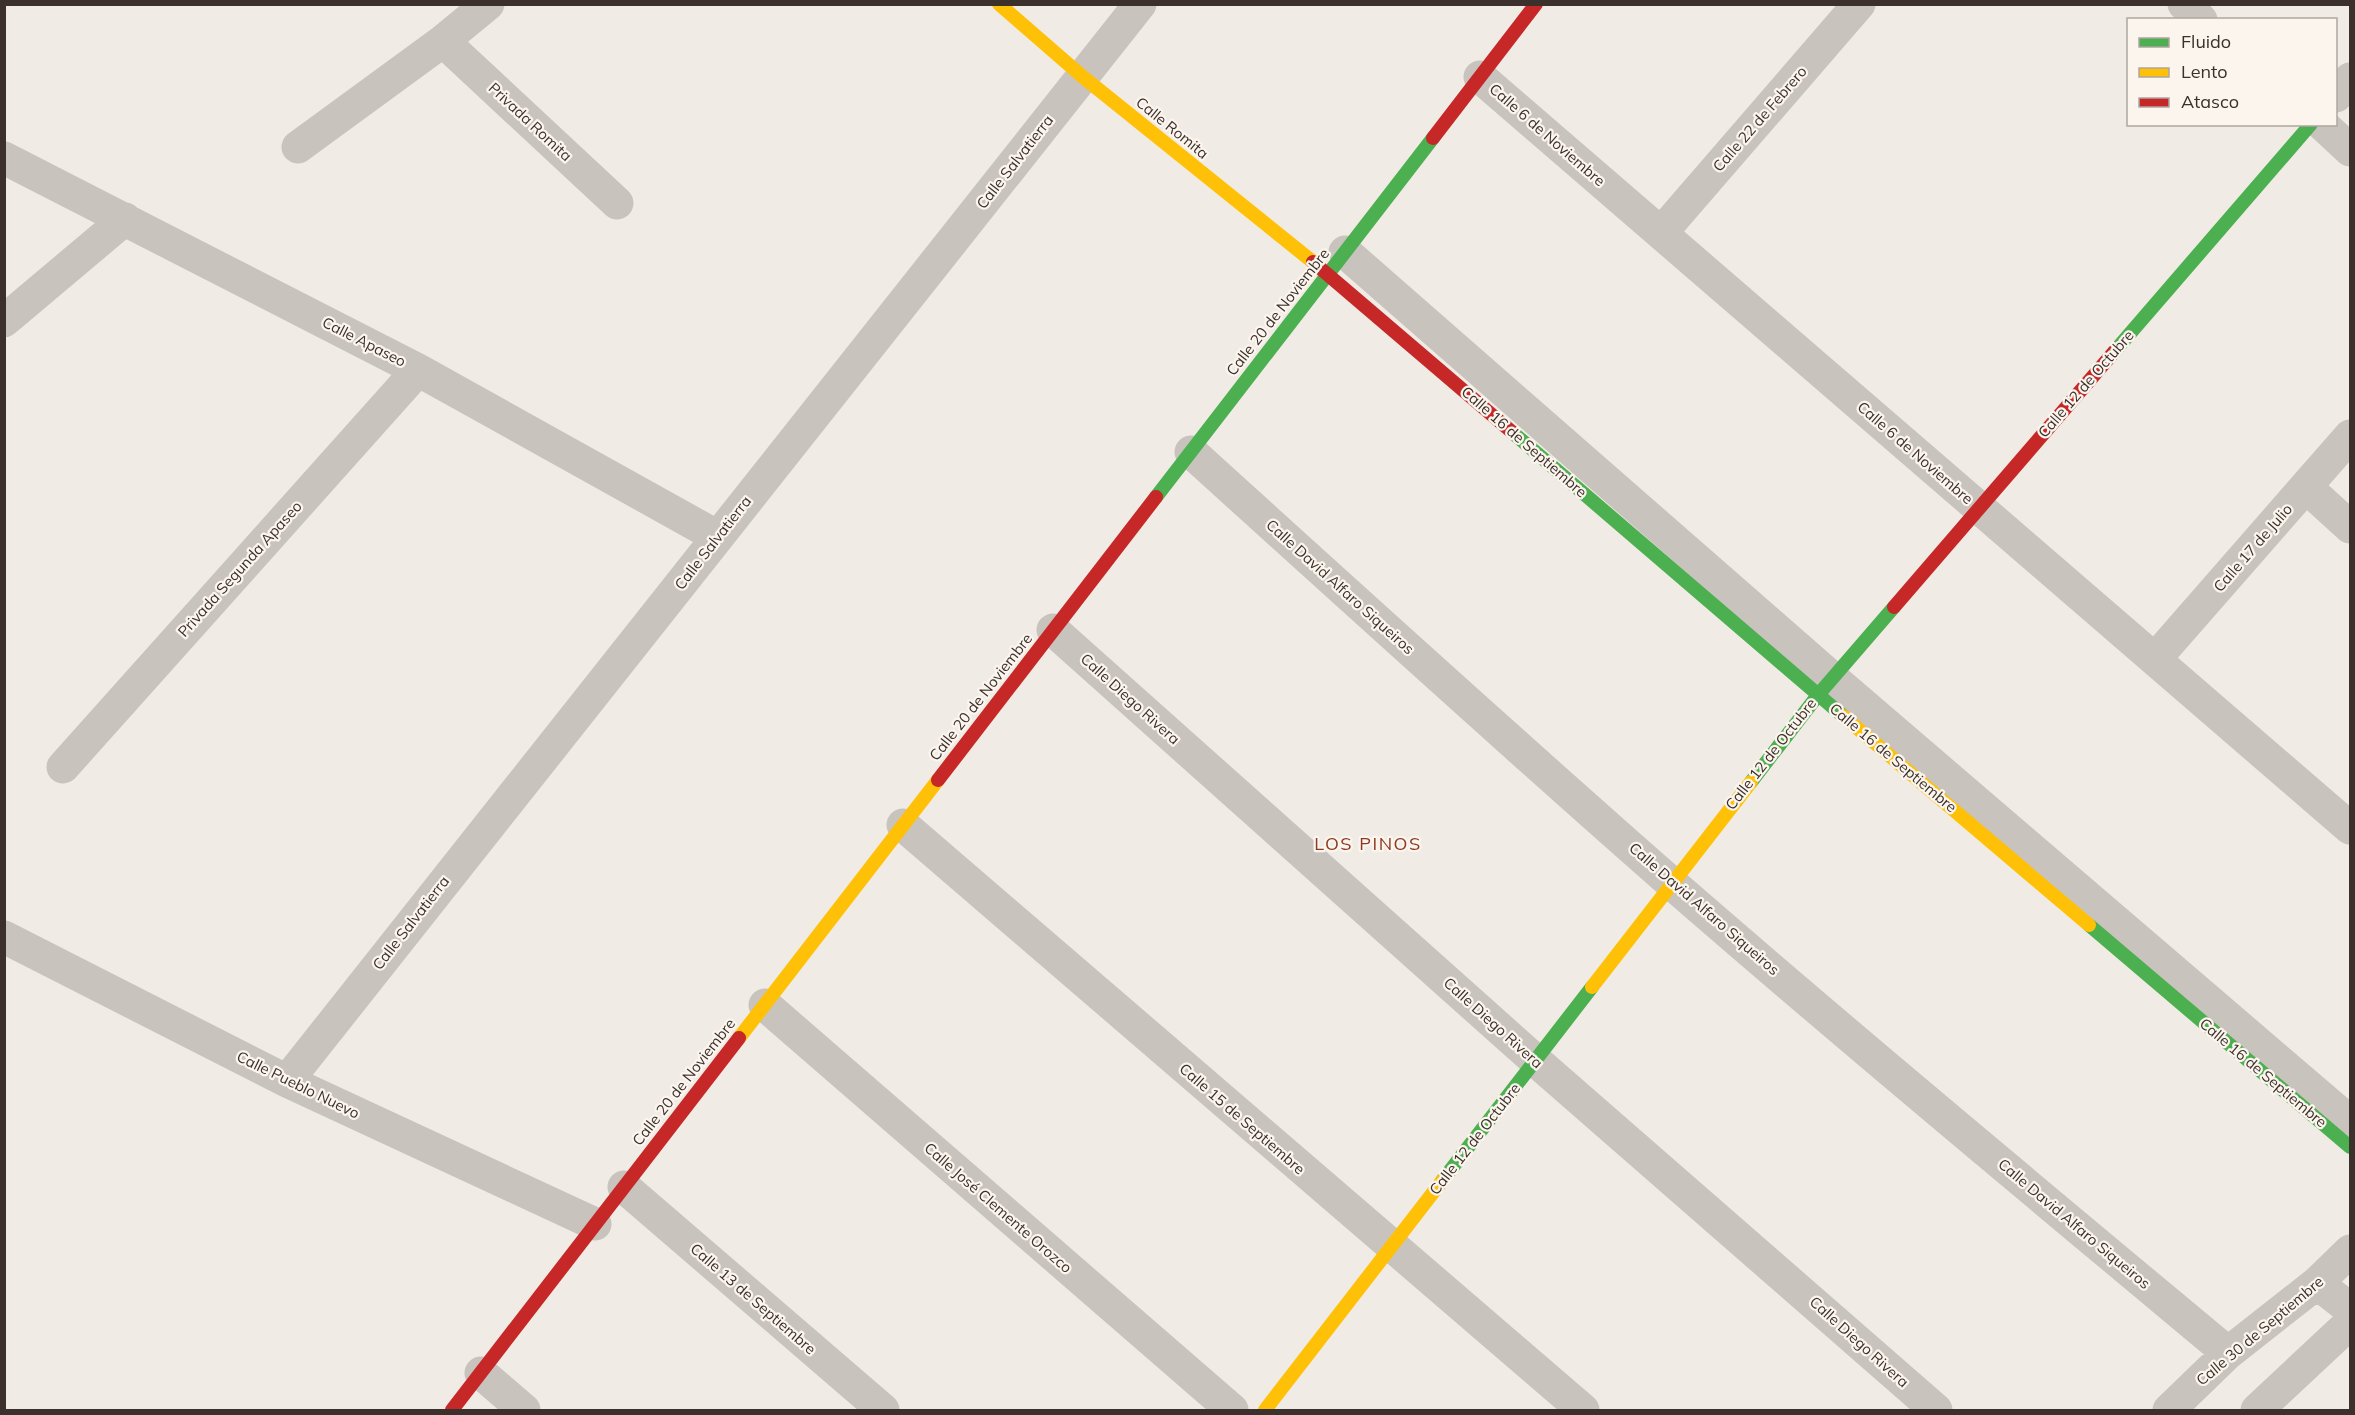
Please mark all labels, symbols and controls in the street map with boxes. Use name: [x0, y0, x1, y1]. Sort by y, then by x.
legend: [2127, 18, 2337, 126]
text: Fluido: [2181, 30, 2231, 53]
text: Lento: [2181, 60, 2228, 83]
street label: Calle 22 de Febrero: [1709, 62, 1811, 175]
street label: Privada Romita: [485, 78, 576, 165]
street label: Calle 6 de Noviembre: [1486, 79, 1609, 190]
text: Atasco: [2181, 90, 2239, 113]
street label: Calle Romita: [1132, 93, 1212, 163]
street label: Calle Salvatierra: [972, 111, 1057, 212]
street label: Calle 20 de Noviembre: [1222, 244, 1333, 379]
street label: Calle Apaseo: [319, 312, 409, 371]
street label: Calle 12 de Octubre: [2034, 326, 2138, 441]
street label: Calle 16 de Septiembre: [1458, 382, 1591, 501]
street label: Calle 6 de Noviembre: [1854, 397, 1977, 508]
street label: Calle Salvatierra: [670, 492, 755, 593]
street label: Privada Segunda Apaseo: [174, 497, 306, 641]
street label: Calle 17 de Julio: [2209, 500, 2296, 596]
street label: Calle David Alfaro Siqueiros: [1262, 515, 1418, 658]
street label: Calle 20 de Noviembre: [925, 629, 1036, 764]
street label: Calle Diego Rivera: [1077, 649, 1184, 748]
street label: Calle 12 de Octubre: [1721, 694, 1820, 813]
street label: Calle 16 de Septiembre: [1826, 699, 1961, 816]
district label: LOS PINOS: [1314, 832, 1422, 855]
street label: Calle David Alfaro Siqueiros: [1625, 838, 1783, 979]
street label: Calle Salvatierra: [368, 872, 453, 973]
street label: Calle Diego Rivera: [1440, 973, 1547, 1072]
street label: Calle 20 de Noviembre: [628, 1014, 739, 1149]
street label: Calle 16 de Septiembre: [2196, 1014, 2331, 1131]
street label: Calle Pueblo Nuevo: [234, 1047, 363, 1122]
street label: Calle 15 de Septiembre: [1176, 1059, 1309, 1178]
street label: Calle 12 de Octubre: [1425, 1079, 1524, 1198]
street label: Calle José Clemente Orozco: [921, 1138, 1076, 1277]
street label: Calle David Alfaro Siqueiros: [1994, 1154, 2154, 1293]
street label: Calle 13 de Septiembre: [687, 1239, 820, 1358]
street label: Calle 30 de Septiembre: [2192, 1272, 2327, 1389]
street label: Calle Diego Rivera: [1806, 1292, 1913, 1391]

